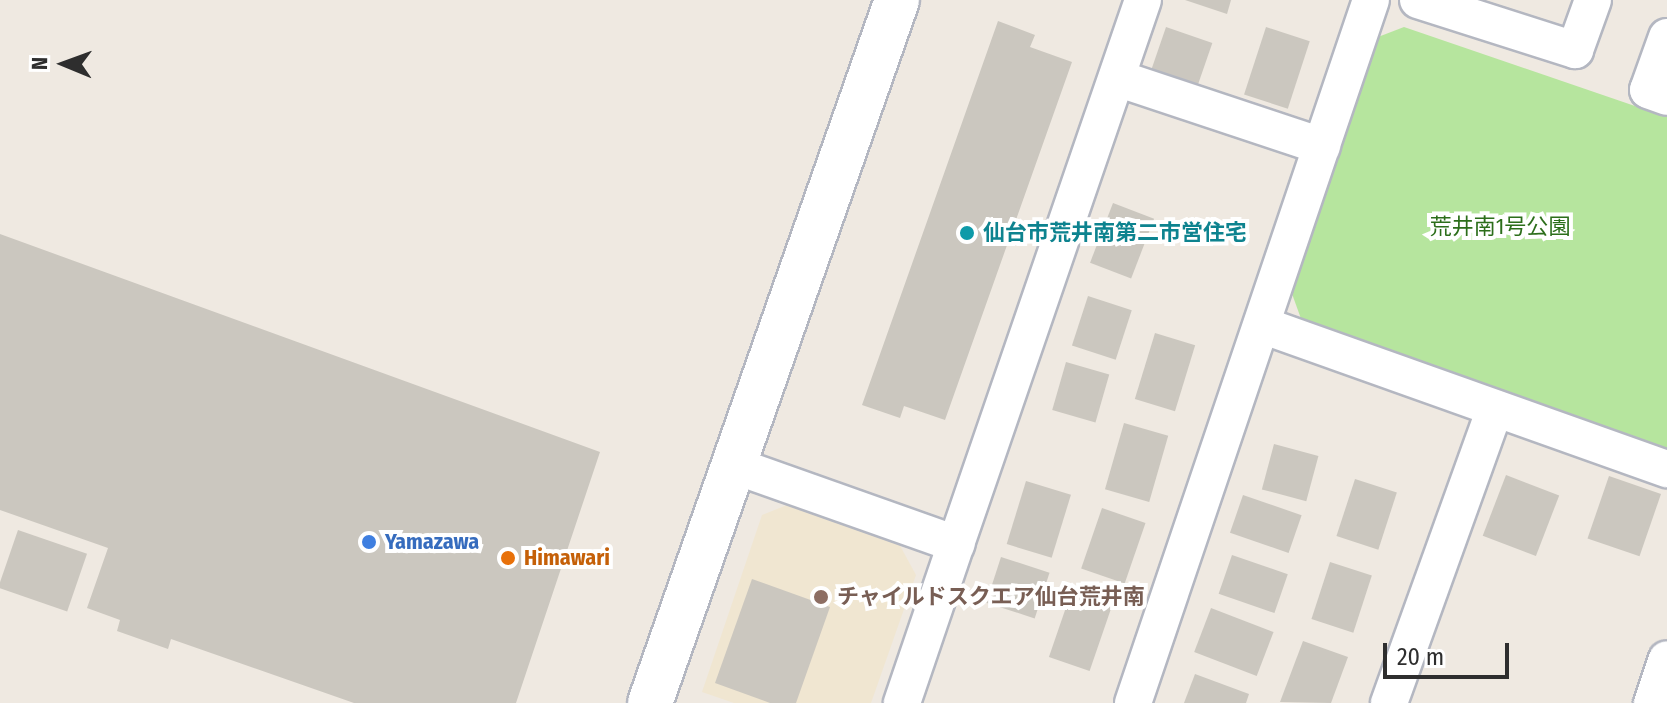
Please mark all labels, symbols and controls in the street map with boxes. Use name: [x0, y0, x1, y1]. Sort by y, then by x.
north arrow: [24, 24, 104, 104]
text: N: [26, 57, 53, 70]
park label: 荒井南1号公園: [1430, 214, 1570, 240]
place label: 仙台市荒井南第二市営住宅: [983, 220, 1247, 246]
marker: 仙台市荒井南第二市営住宅: [958, 224, 976, 242]
place label: Yamazawa: [385, 529, 479, 555]
marker: Yamazawa: [360, 533, 378, 551]
place label: Himawari: [524, 545, 610, 571]
marker: Himawari: [499, 549, 517, 567]
place label: チャイルドスクエア仙台荒井南: [837, 584, 1145, 610]
marker: チャイルドスクエア仙台荒井南: [812, 588, 830, 606]
scale bar: [1387, 627, 1513, 677]
text: 20 m: [1397, 643, 1444, 671]

